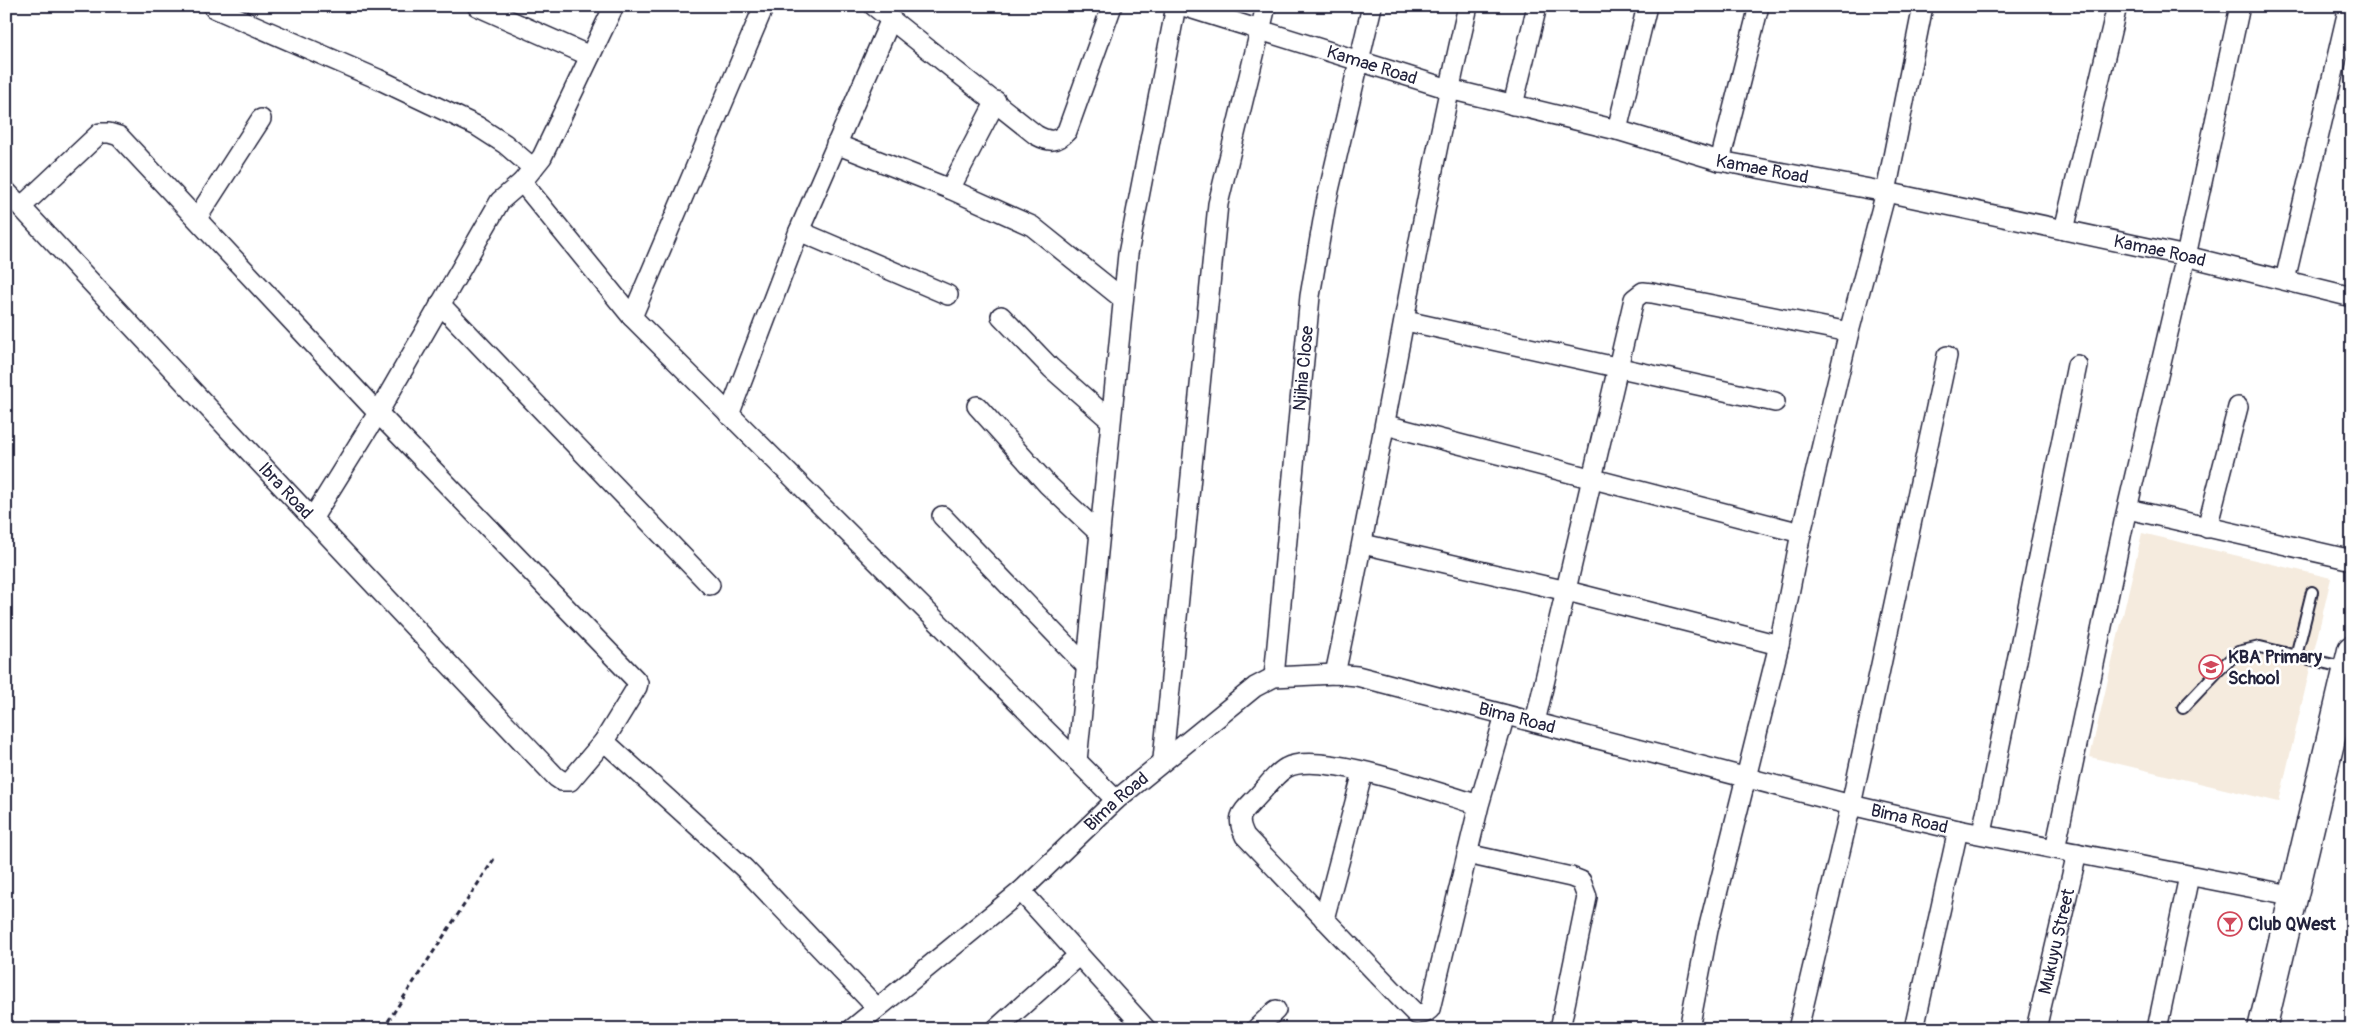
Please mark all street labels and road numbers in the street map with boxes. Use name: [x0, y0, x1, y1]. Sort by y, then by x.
street label: Kamae Road: [1324, 40, 1420, 90]
street label: Kamae Road: [1714, 149, 1810, 189]
street label: Kamae Road: [2112, 229, 2208, 272]
street label: Njihia Close: [1288, 325, 1319, 412]
street label: Ibra Road: [254, 457, 318, 524]
street label: Bima Road: [1476, 697, 1558, 739]
street label: Bima Road: [1079, 767, 1153, 836]
street label: Bima Road: [1868, 798, 1950, 839]
street label: Mukuyu Street: [2033, 885, 2080, 997]

